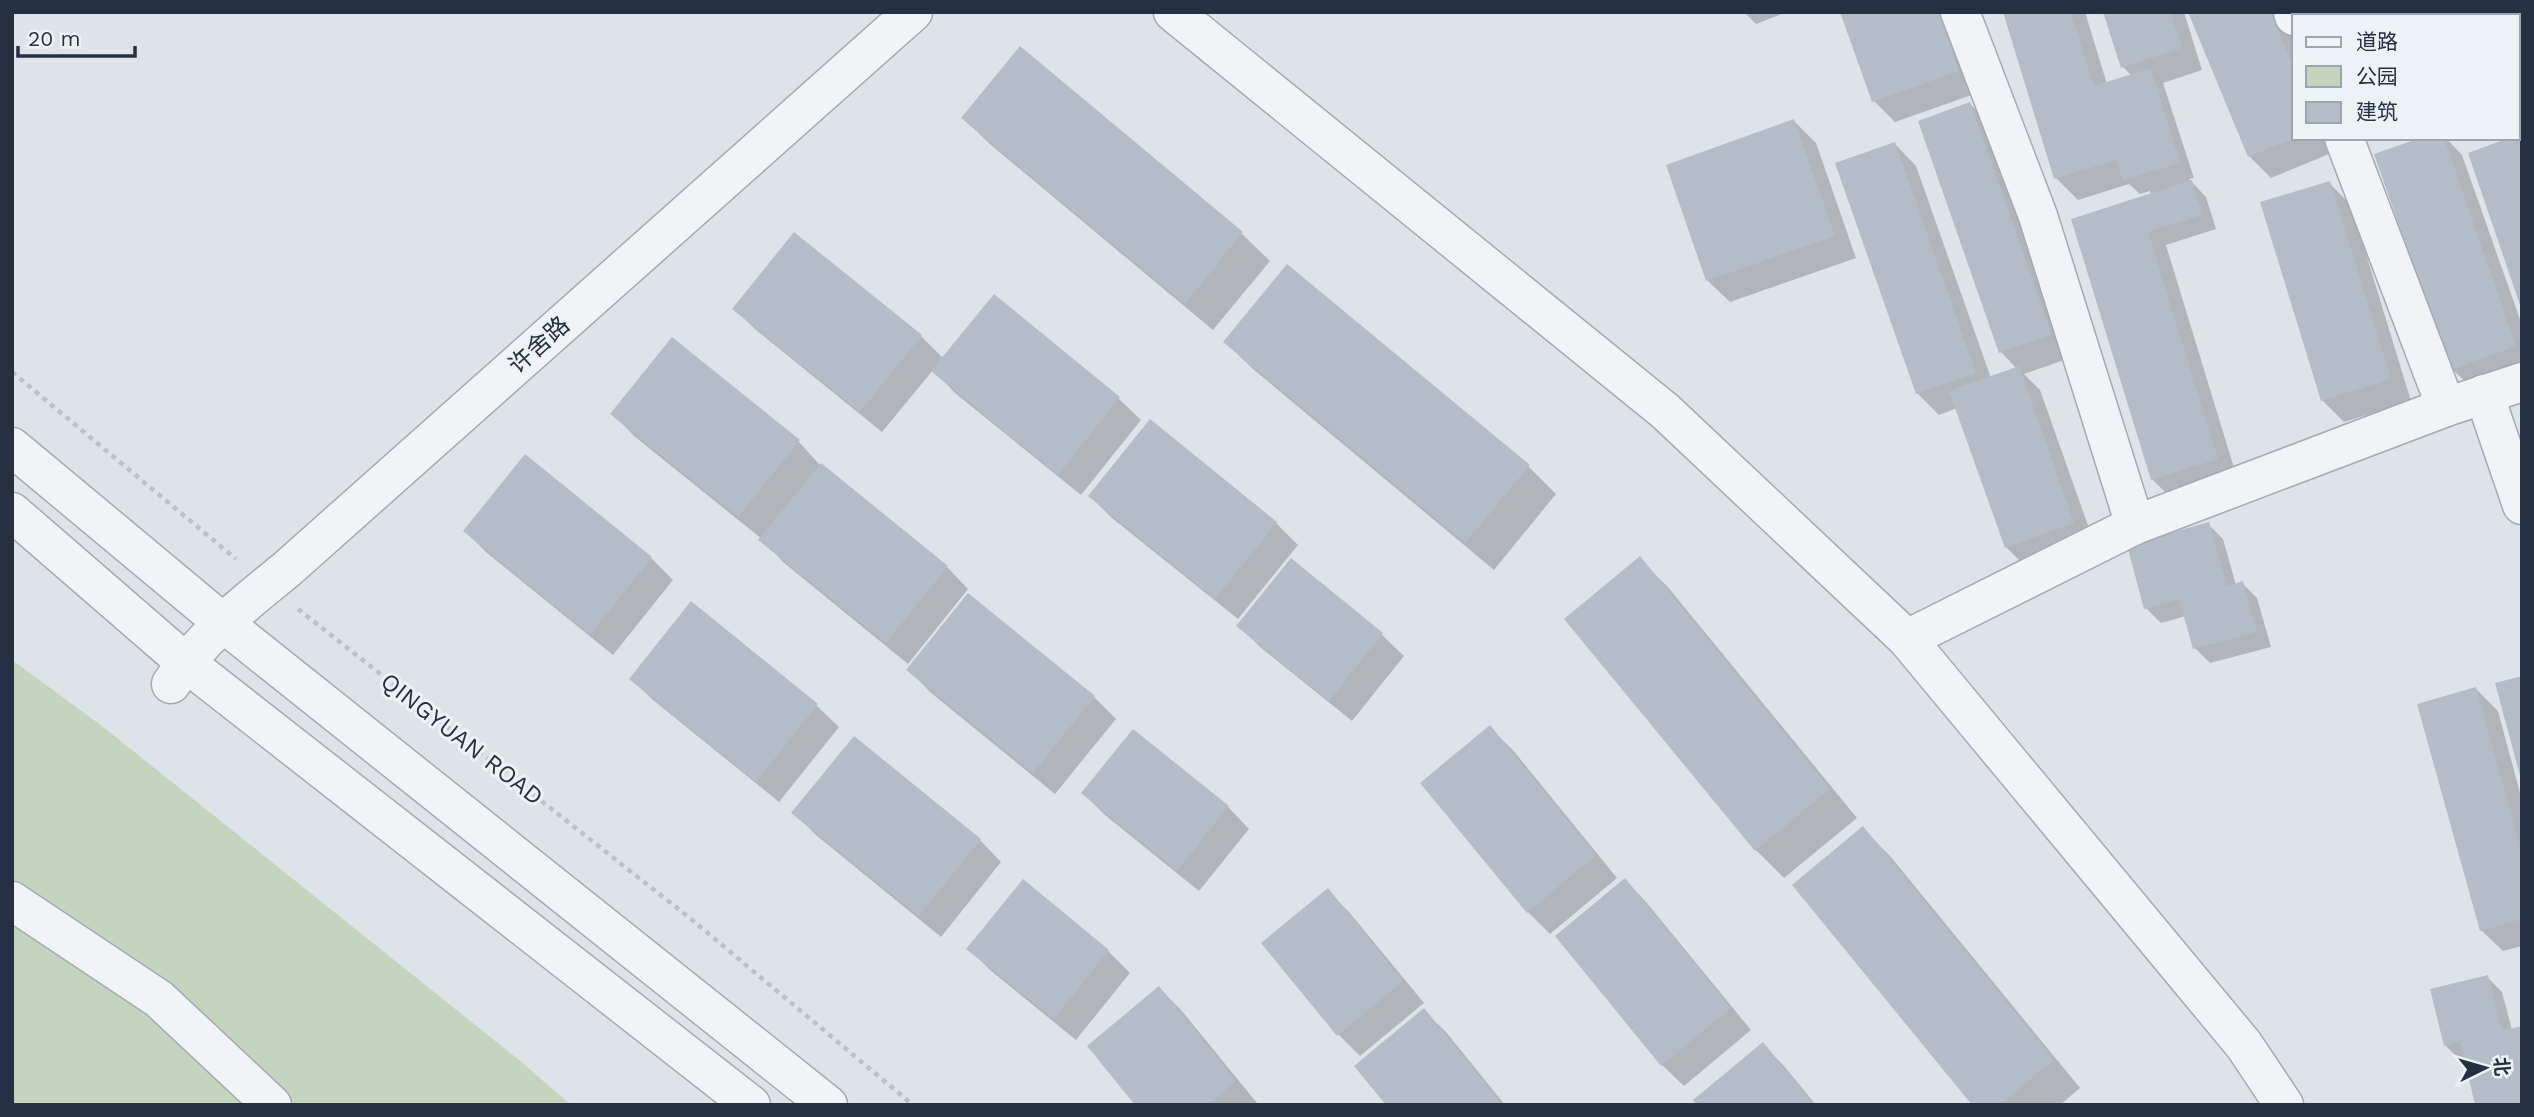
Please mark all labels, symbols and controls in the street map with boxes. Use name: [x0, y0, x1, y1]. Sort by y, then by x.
scale bar: [18, 14, 135, 58]
legend: [2292, 14, 2520, 140]
text: 20 m: [28, 26, 80, 51]
text: 道路: [2356, 29, 2398, 54]
text: 公园: [2356, 64, 2398, 89]
text: 建筑: [2356, 99, 2398, 124]
street label: 许舍路: [503, 311, 575, 379]
street label: QINGYUAN ROAD: [375, 667, 549, 811]
north arrow: [2450, 1033, 2520, 1103]
text: 北: [2489, 1056, 2514, 1077]

